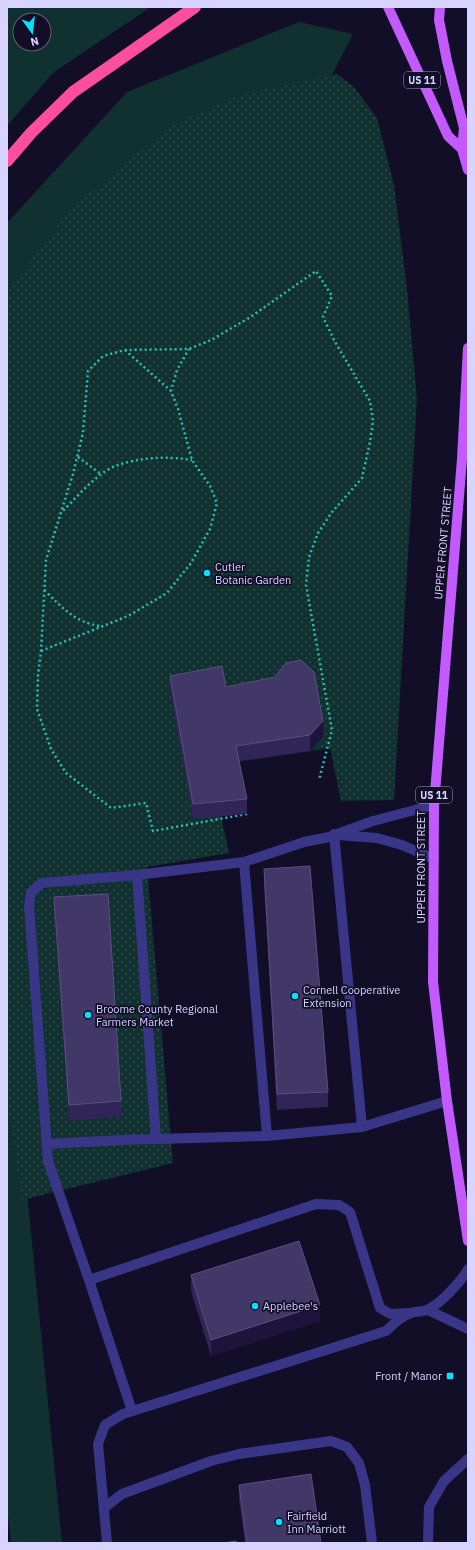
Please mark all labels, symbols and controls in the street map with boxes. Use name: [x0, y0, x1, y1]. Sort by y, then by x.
north arrow: [12, 12, 52, 52]
text: N: [29, 34, 40, 49]
road number: US 11: [404, 72, 440, 88]
street label: UPPER FRONT STREET: [431, 485, 455, 600]
place label: Cutler Botanic Garden: [215, 560, 291, 587]
marker: Cutler Botanic Garden: [202, 568, 212, 578]
road number: US 11: [416, 787, 452, 803]
street label: UPPER FRONT STREET: [414, 810, 428, 924]
place label: Cornell Cooperative Extension: [303, 983, 400, 1010]
marker: Cornell Cooperative Extension: [290, 991, 300, 1001]
place label: Broome County Regional Farmers Market: [96, 1002, 218, 1029]
marker: Broome County Regional Farmers Market: [83, 1010, 93, 1020]
place label: Applebee's: [263, 1299, 318, 1313]
marker: Applebee's: [250, 1301, 260, 1311]
place label: Front / Manor: [375, 1369, 442, 1383]
marker: Front / Manor: [445, 1371, 455, 1381]
place label: Fairfield Inn Marriott: [287, 1509, 346, 1536]
marker: Fairfield Inn Marriott: [274, 1517, 284, 1527]

